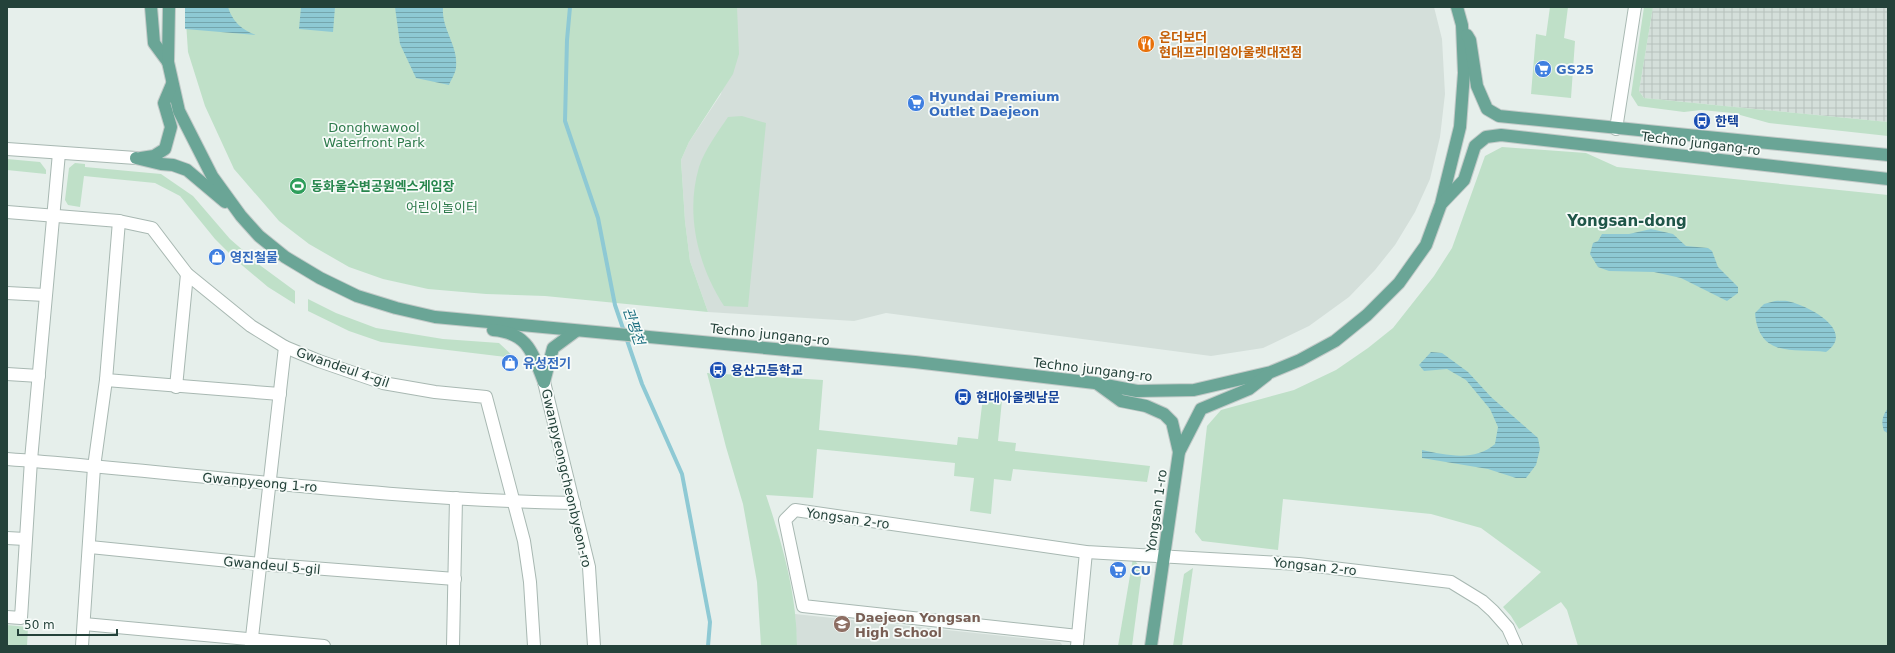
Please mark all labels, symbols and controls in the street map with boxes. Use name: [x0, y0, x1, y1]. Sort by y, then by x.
place label: 온더보더 현대프리미엄아울렛대전점: [1159, 30, 1303, 60]
restaurant icon: 온더보더 현대프리미엄아울렛대전점: [1136, 34, 1156, 54]
supermarket icon: GS25: [1533, 59, 1553, 79]
place label: GS25: [1556, 62, 1594, 77]
place label: Hyundai Premium Outlet Daejeon: [929, 89, 1059, 119]
supermarket icon: Hyundai Premium Outlet Daejeon: [906, 93, 926, 113]
bus stop icon: 한텍: [1692, 111, 1712, 131]
place label: 한텍: [1715, 114, 1739, 129]
park label: Donghwawool Waterfront Park: [323, 120, 425, 150]
street label: Techno jungang-ro: [1640, 129, 1761, 158]
sports icon: 동화울수변공원엑스게임장: [288, 176, 308, 196]
place label: 동화울수변공원엑스게임장: [311, 179, 455, 194]
park label: 어린이놀이터: [406, 200, 478, 215]
district label: Yongsan-dong: [1566, 212, 1687, 230]
shop icon: 영진철물: [207, 247, 227, 267]
place label: 영진철물: [230, 250, 278, 265]
water label: 관평천: [620, 305, 648, 348]
street label: Techno jungang-ro: [709, 321, 830, 348]
street label: Gwandeul 4-gil: [294, 344, 391, 390]
shop icon: 유성전기: [500, 353, 520, 373]
street label: Techno jungang-ro: [1032, 355, 1153, 384]
place label: 유성전기: [523, 356, 571, 371]
bus stop icon: 용산고등학교: [708, 360, 728, 380]
place label: 용산고등학교: [731, 363, 803, 378]
street label: Gwanpyeongcheonbyeon-ro: [539, 387, 594, 569]
bus stop icon: 현대아울렛남문: [953, 387, 973, 407]
place label: 현대아울렛남문: [976, 390, 1060, 405]
street label: Yongsan 1-ro: [1143, 469, 1170, 555]
street label: Gwanpyeong 1-ro: [202, 470, 318, 495]
street label: Yongsan 2-ro: [804, 505, 890, 532]
street label: Gwandeul 5-gil: [223, 554, 321, 577]
street label: Yongsan 2-ro: [1272, 555, 1357, 578]
supermarket icon: CU: [1108, 560, 1128, 580]
place label: CU: [1131, 563, 1151, 578]
place label: Daejeon Yongsan High School: [855, 610, 981, 640]
scale bar: [18, 611, 117, 637]
school or university icon: Daejeon Yongsan High School: [832, 614, 852, 634]
text: 50 m: [24, 618, 55, 632]

